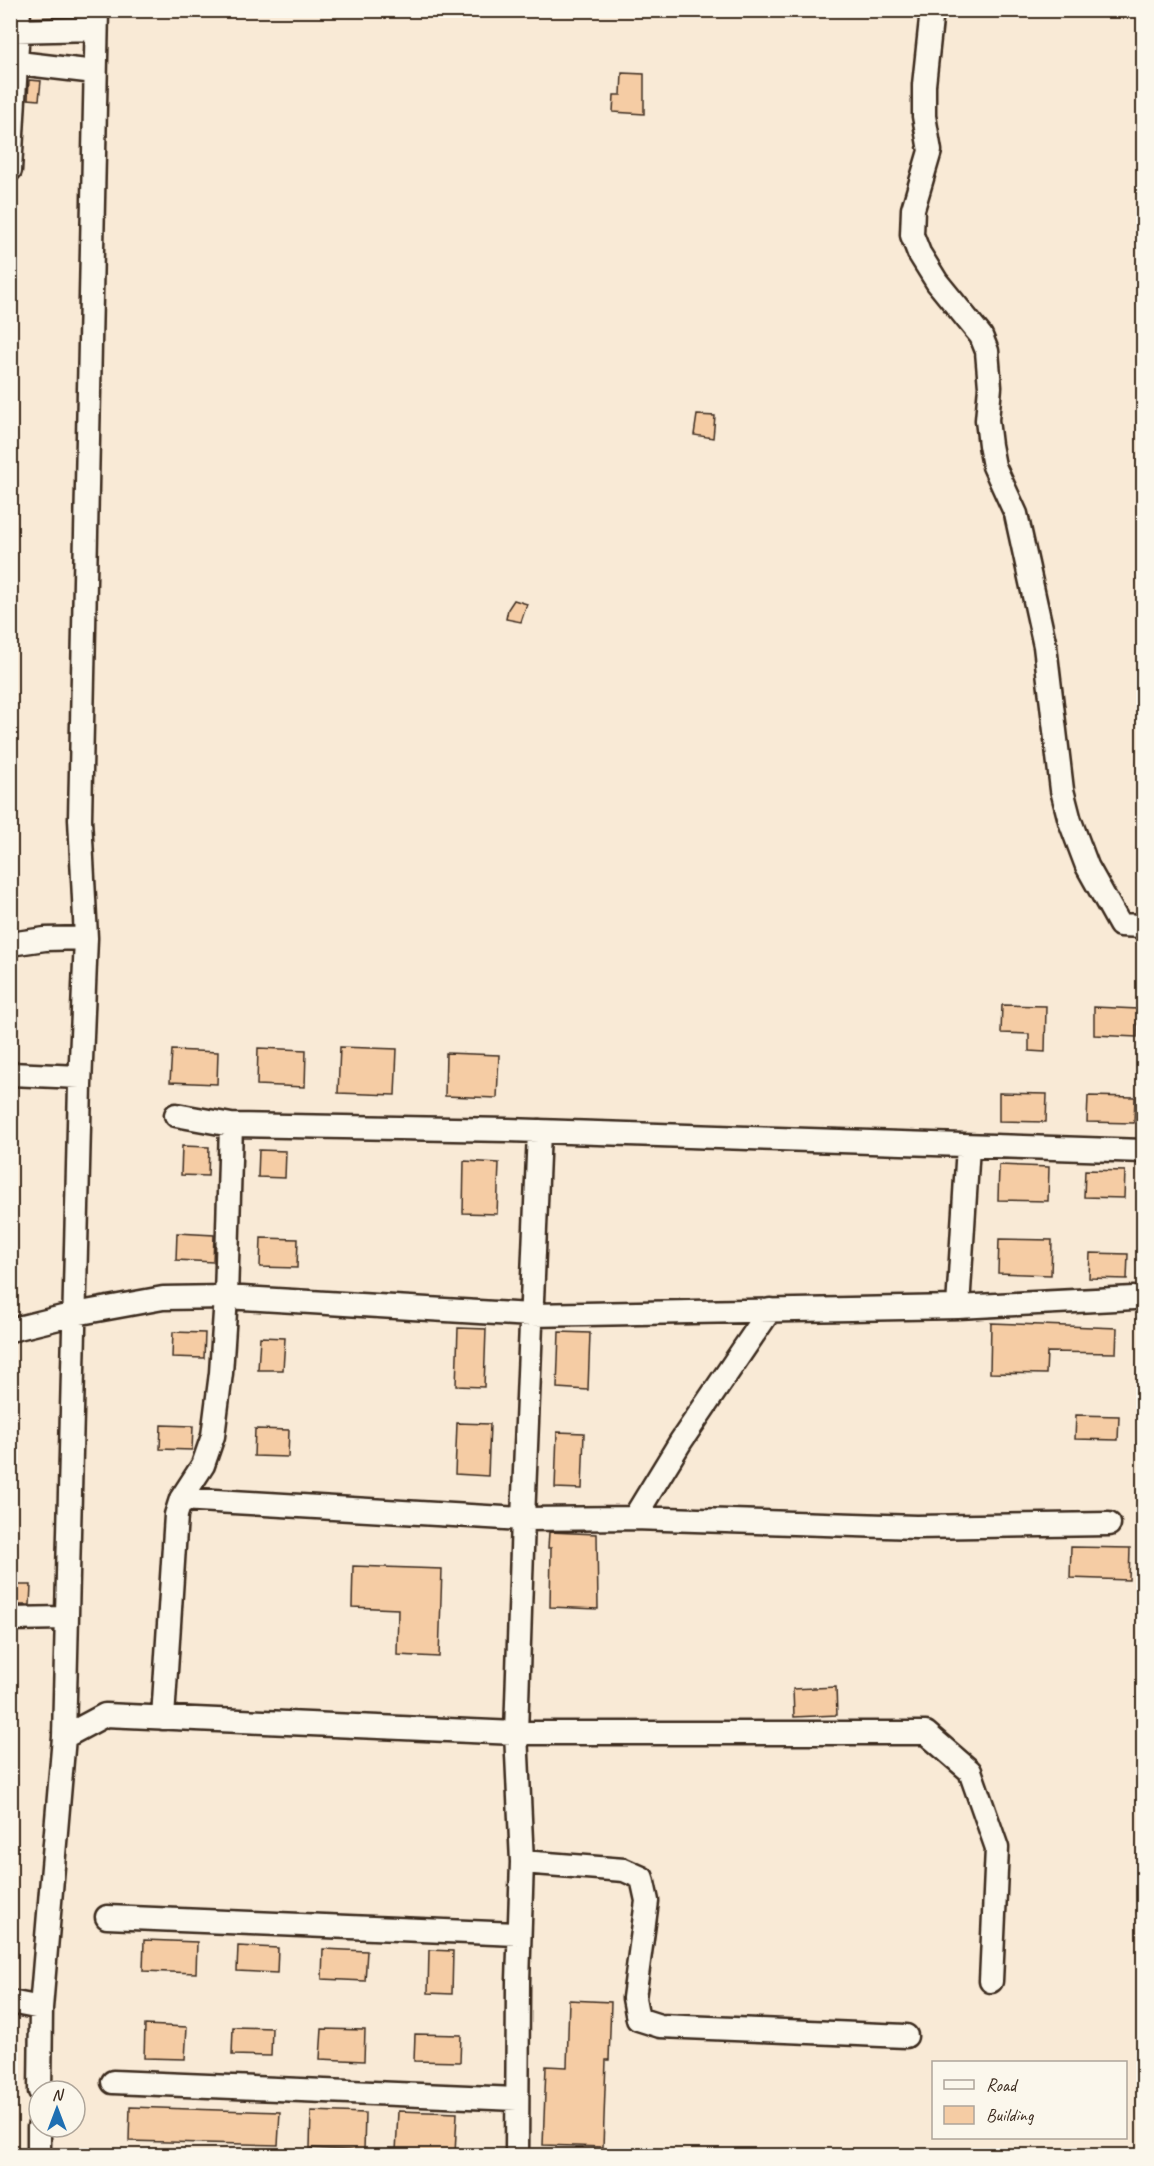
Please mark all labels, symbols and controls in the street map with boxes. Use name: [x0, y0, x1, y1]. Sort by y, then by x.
legend: [932, 2061, 1127, 2139]
text: Road: [986, 2074, 1019, 2096]
north arrow: [27, 2079, 87, 2139]
text: N: [52, 2085, 65, 2105]
text: Building: [986, 2104, 1035, 2126]

